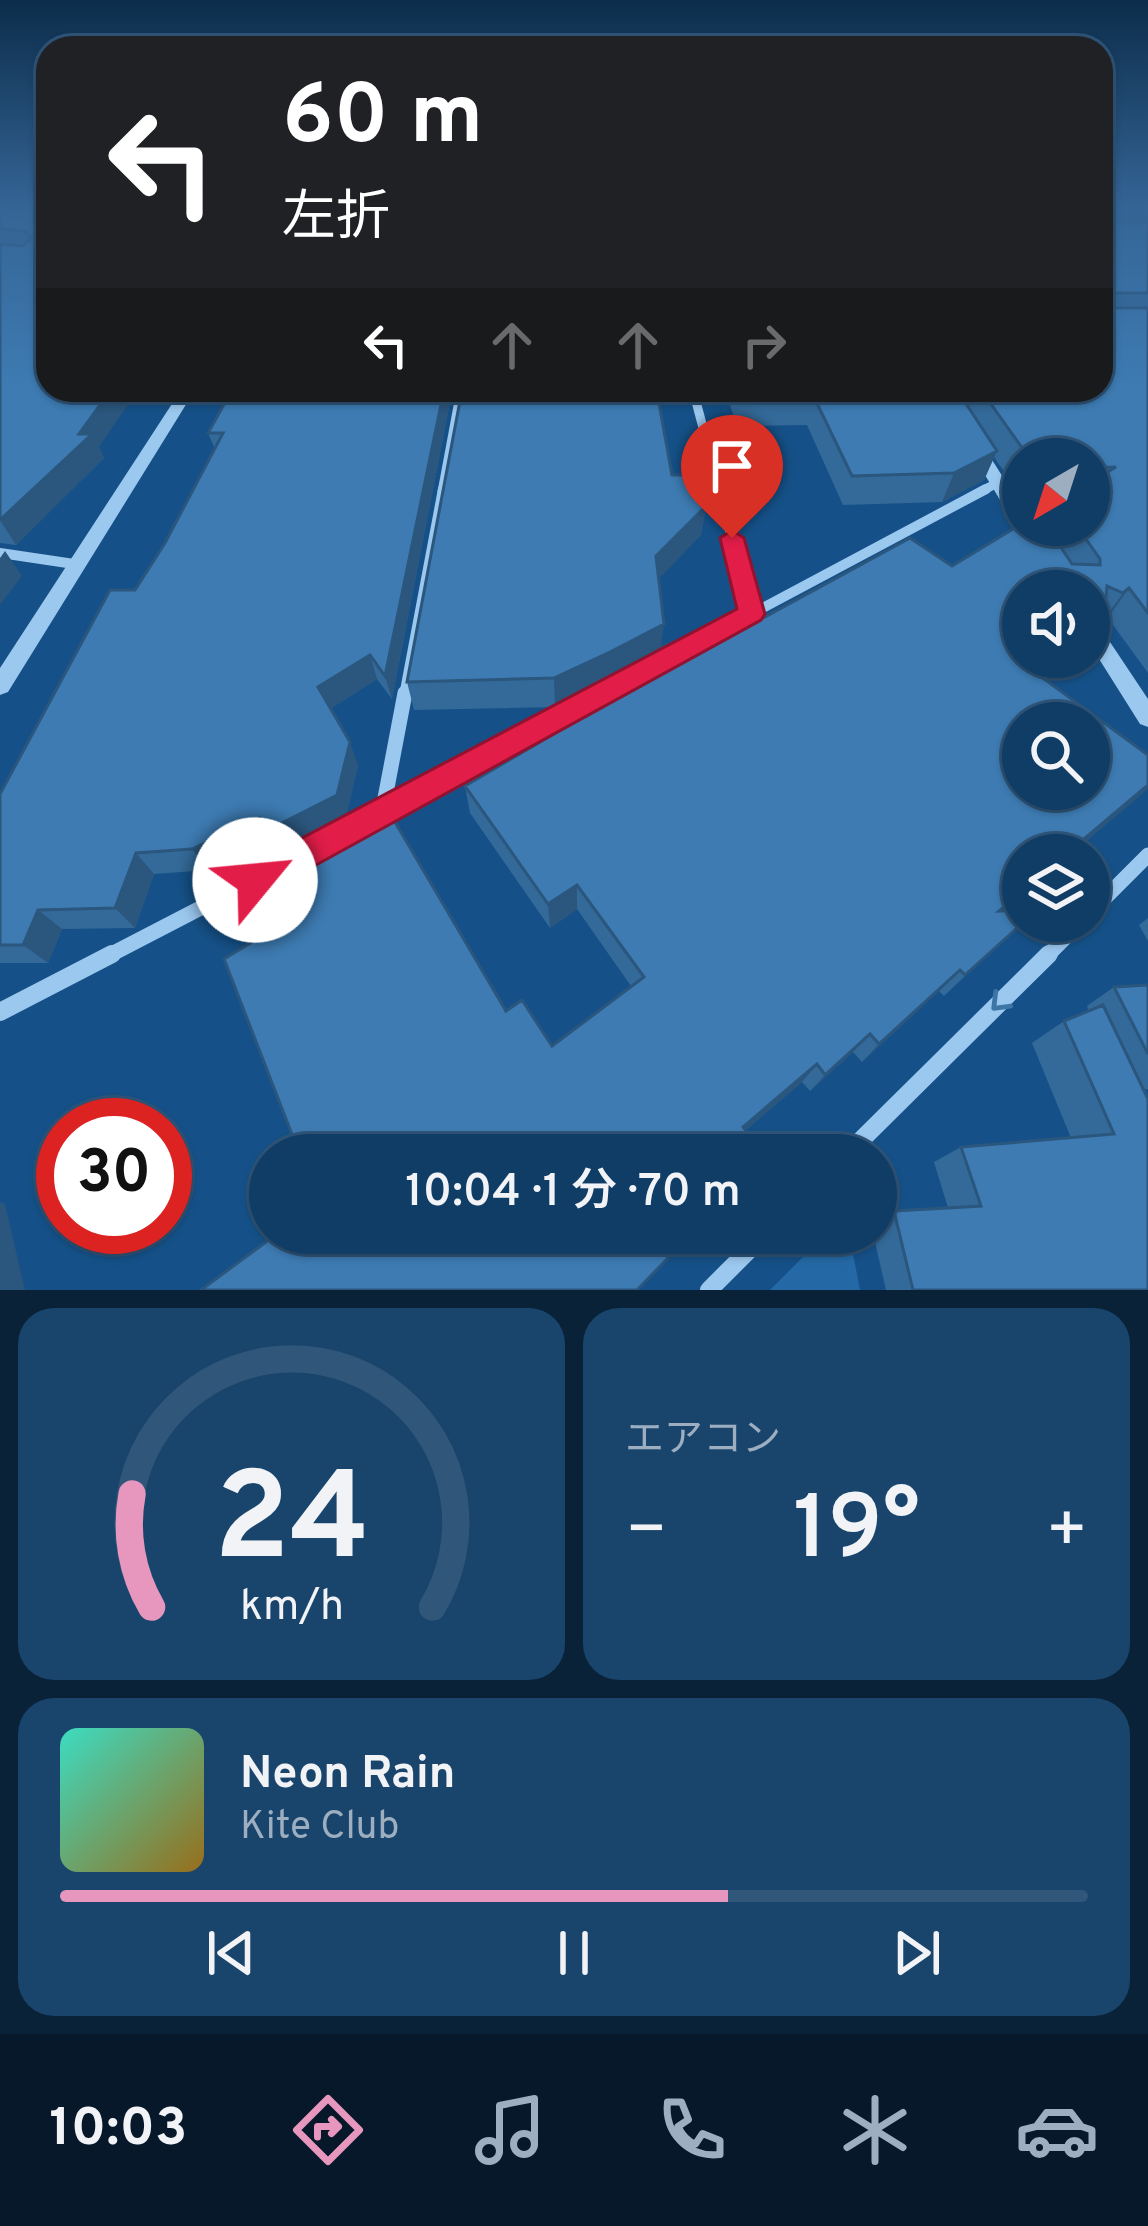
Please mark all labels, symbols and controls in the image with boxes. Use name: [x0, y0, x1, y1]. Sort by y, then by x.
text: 60 m: [282, 67, 483, 173]
icon: left: [84, 84, 240, 240]
text: 左折: [282, 186, 390, 255]
icon: left: [353, 312, 419, 378]
icon: ahead: [479, 312, 545, 378]
icon: ahead: [605, 312, 671, 378]
icon: right: [731, 312, 797, 378]
pin: [681, 415, 783, 538]
icon: arrive: [699, 433, 765, 499]
north arrow: [1002, 438, 1110, 546]
map controls: [1002, 438, 1110, 942]
button: sound: [1002, 570, 1110, 678]
button: search: [1002, 702, 1110, 810]
position arrow: [192, 817, 318, 943]
button: layers: [1002, 834, 1110, 942]
one-way arrow: [991, 989, 1013, 1011]
speed limit sign: 30: [36, 1098, 192, 1254]
text: 10:04 · 1 分 · 70 m: [405, 1165, 741, 1222]
text: エアコン: [625, 1417, 781, 1466]
text: 24: [213, 1446, 370, 1604]
text: 19°: [793, 1477, 920, 1590]
text: −: [625, 1492, 668, 1575]
text: +: [1045, 1492, 1088, 1575]
text: km/h: [239, 1581, 344, 1635]
text: Neon Rain: [240, 1747, 456, 1804]
text: Kite Club: [240, 1804, 399, 1853]
icon: previous: [198, 1920, 264, 1986]
icon: pause: [541, 1920, 607, 1986]
icon: next: [884, 1920, 950, 1986]
icon: directions: [286, 2088, 370, 2172]
icon: music: [468, 2088, 552, 2172]
icon: phone: [650, 2088, 734, 2172]
icon: climate: [833, 2088, 917, 2172]
icon: car: [1015, 2088, 1099, 2172]
text: 10:03: [49, 2096, 187, 2165]

